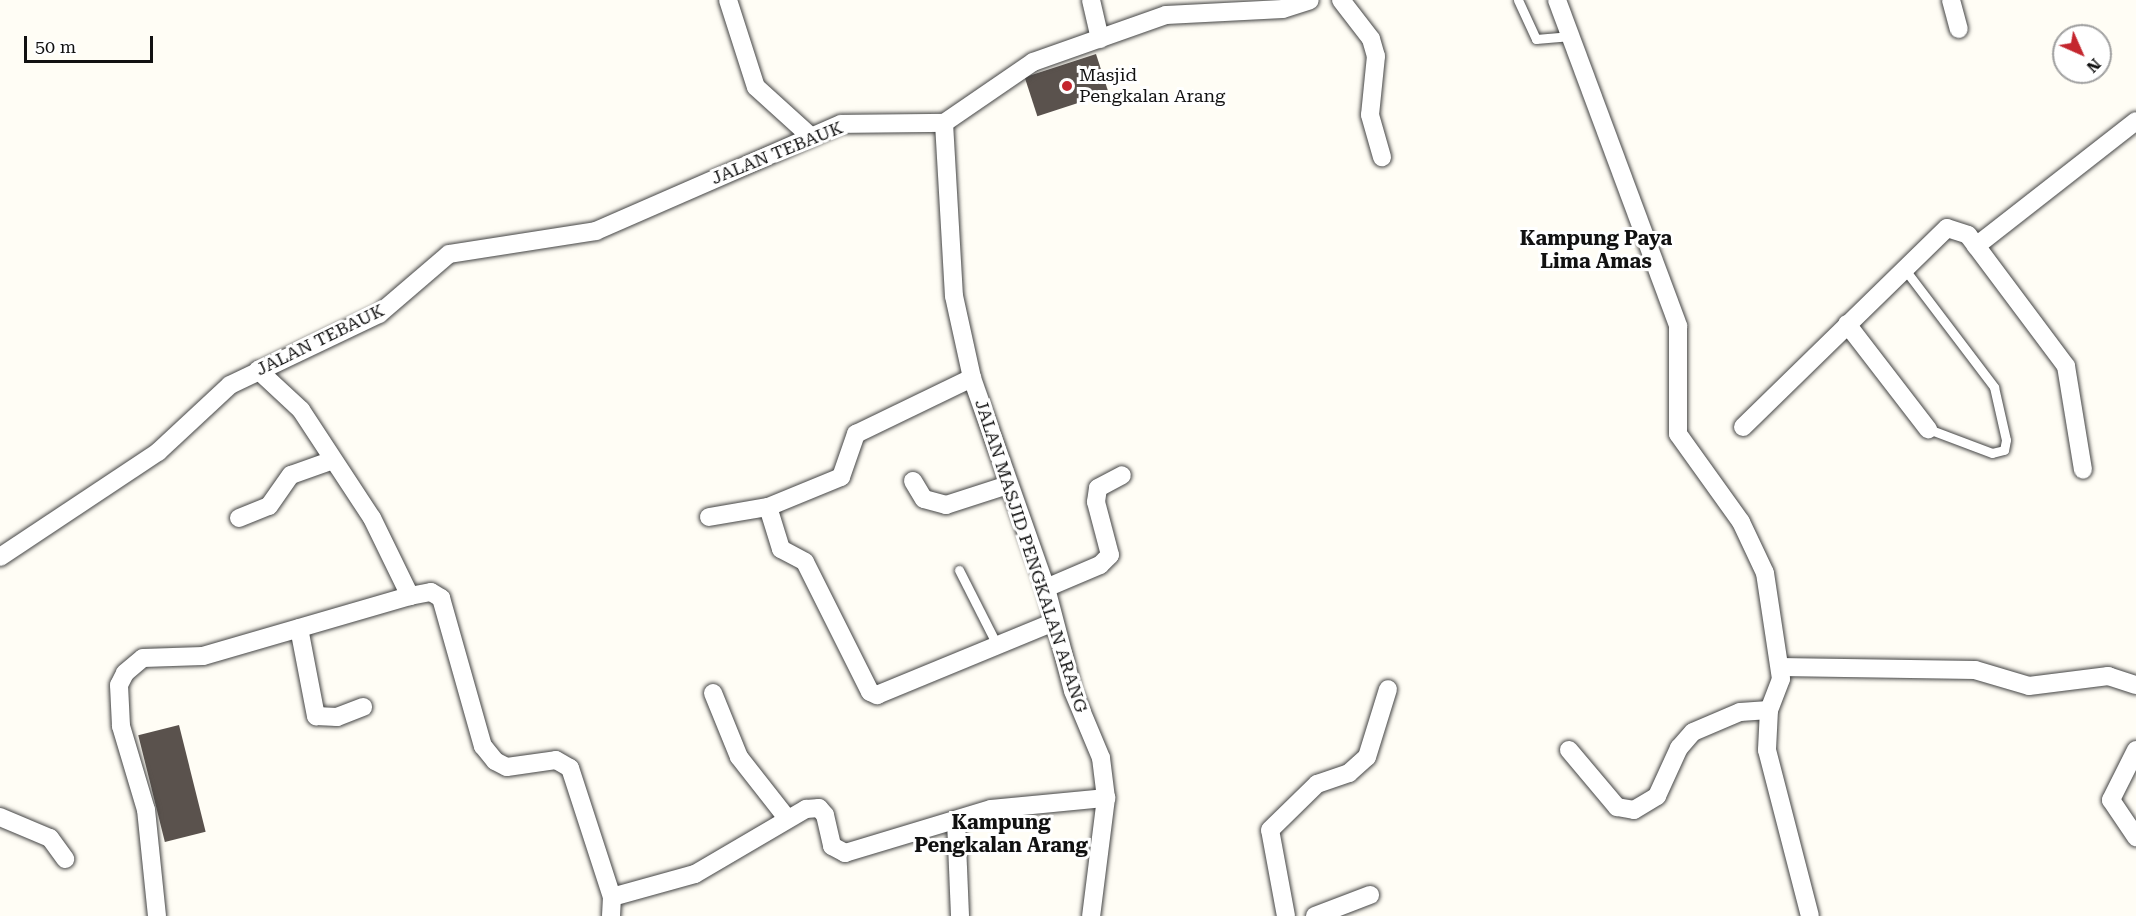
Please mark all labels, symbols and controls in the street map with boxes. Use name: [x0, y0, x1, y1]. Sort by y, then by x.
scale bar: [27, 24, 156, 62]
north arrow: [2052, 24, 2112, 84]
text: 50 m: [35, 36, 76, 57]
text: N: [2083, 55, 2105, 77]
place label: Masjid Pengkalan Arang: [1079, 65, 1225, 107]
marker: Masjid Pengkalan Arang: [1060, 79, 1074, 93]
street label: JALAN TEBAUK: [708, 117, 846, 189]
district label: Kampung Paya Lima Amas: [1520, 227, 1672, 274]
street label: JALAN TEBAUK: [252, 300, 388, 380]
street label: JALAN MASJID PENGKALAN ARANG: [970, 397, 1092, 715]
district label: Kampung Pengkalan Arang: [914, 810, 1088, 857]

